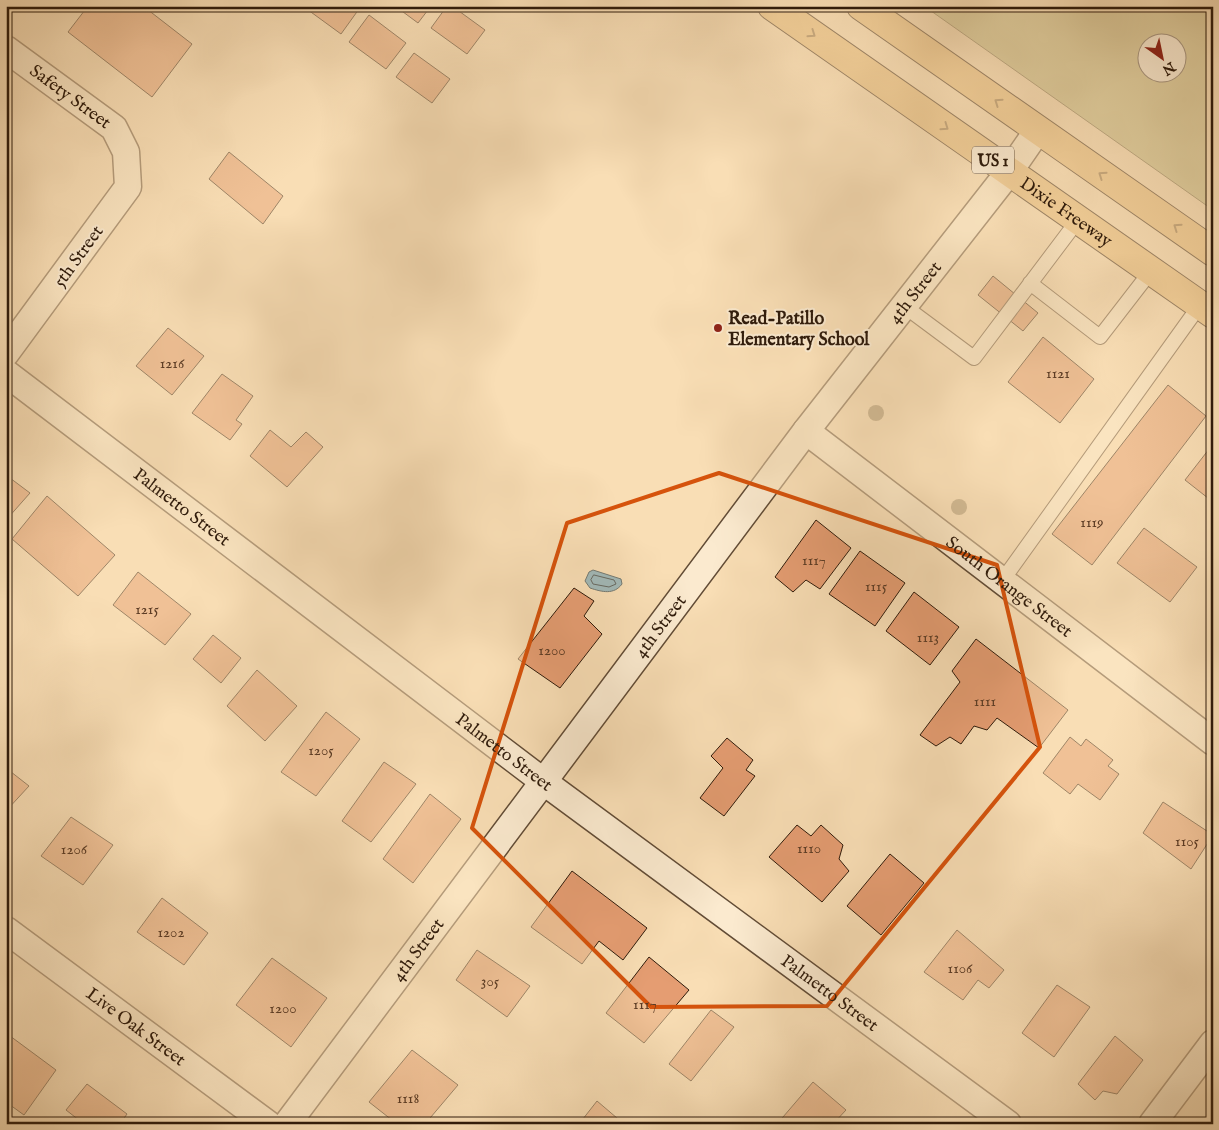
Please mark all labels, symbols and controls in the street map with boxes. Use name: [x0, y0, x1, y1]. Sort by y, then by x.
one-way arrow: [806, 28, 816, 37]
north arrow: [1136, 32, 1186, 82]
text: N: [1159, 57, 1179, 79]
street label: Safety Street: [24, 60, 115, 135]
one-way arrow: [994, 99, 1004, 108]
one-way arrow: [939, 121, 949, 130]
road number: US 1: [972, 146, 1014, 174]
one-way arrow: [1098, 172, 1108, 181]
street label: Dixie Freeway: [1015, 173, 1116, 253]
street label: 5th Street: [49, 221, 109, 292]
one-way arrow: [1173, 224, 1183, 233]
street label: 4th Street: [884, 257, 948, 329]
place label: Read-Patillo Elementary School: [728, 308, 870, 352]
marker: Read-Patillo Elementary School: [712, 322, 724, 334]
house number: 1216: [160, 354, 185, 373]
house number: 1121: [1046, 364, 1070, 383]
street label: Palmetto Street: [128, 464, 234, 552]
house number: 1119: [1080, 513, 1104, 532]
street label: South Orange Street: [941, 532, 1076, 643]
house number: 1117: [802, 551, 826, 570]
house number: 1115: [865, 577, 888, 596]
street label: 4th Street: [630, 591, 692, 663]
house number: 1215: [135, 600, 159, 619]
house number: 1113: [917, 628, 939, 647]
house number: 1200: [538, 641, 566, 660]
house number: 1111: [974, 692, 996, 711]
street label: Palmetto Street: [450, 709, 556, 797]
house number: 1205: [308, 741, 334, 760]
house number: 1105: [1175, 832, 1200, 851]
house number: 1110: [797, 839, 821, 858]
house number: 1206: [61, 840, 88, 859]
street label: 4th Street: [388, 914, 450, 987]
house number: 1202: [157, 923, 185, 942]
street label: Palmetto Street: [776, 950, 882, 1038]
house number: 1106: [948, 959, 973, 978]
house number: 305: [481, 972, 500, 991]
street label: Live Oak Street: [81, 983, 190, 1072]
house number: 1117: [633, 995, 657, 1014]
house number: 1200: [269, 999, 297, 1018]
house number: 1118: [397, 1089, 419, 1108]

